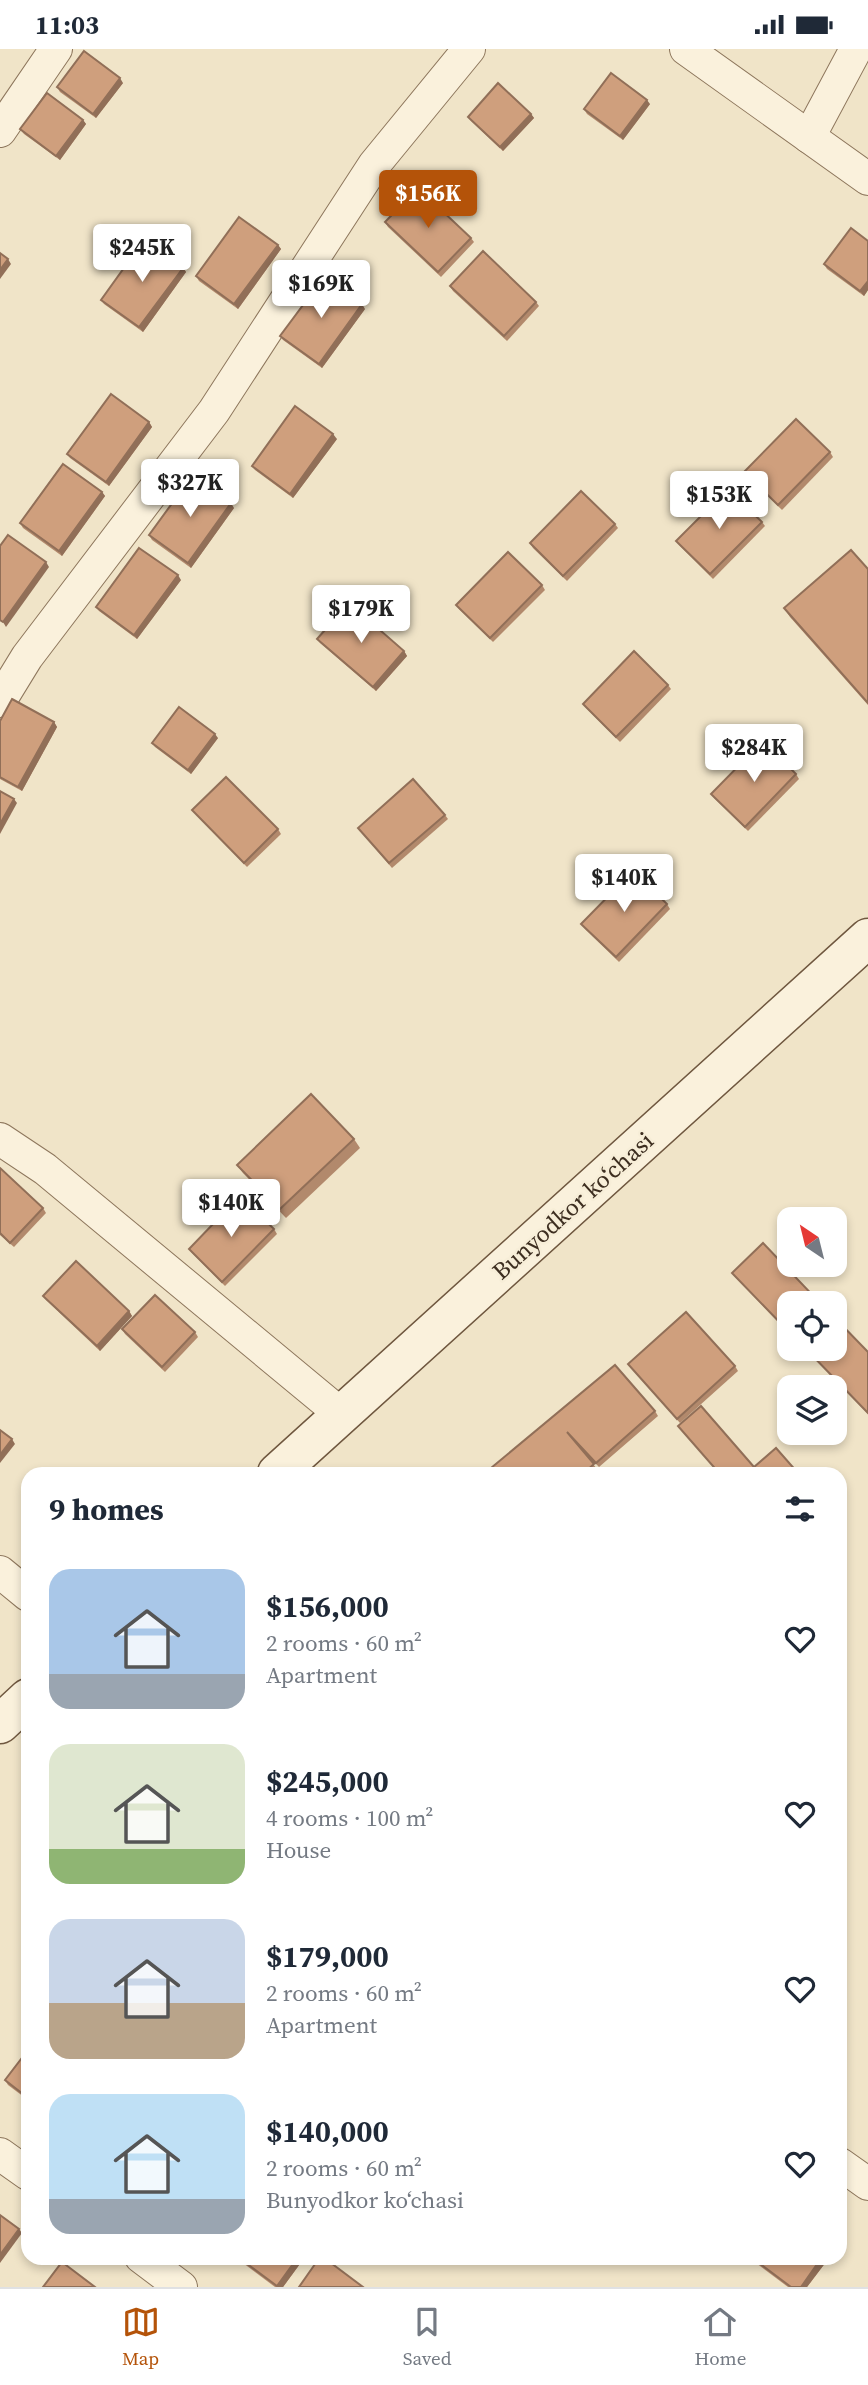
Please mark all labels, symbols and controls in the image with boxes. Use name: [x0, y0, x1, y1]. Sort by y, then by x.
text: 11:03: [35, 7, 99, 43]
pin: $156K: [379, 171, 477, 230]
text: $156K: [395, 177, 461, 209]
pin: $245K: [93, 225, 191, 284]
text: $245K: [109, 231, 175, 263]
pin: $169K: [272, 261, 370, 320]
text: $169K: [288, 267, 354, 299]
pin: $327K: [141, 459, 239, 519]
text: $327K: [157, 466, 223, 498]
pin: $153K: [670, 471, 768, 531]
text: $153K: [686, 478, 752, 510]
pin: $179K: [312, 585, 410, 645]
text: $179K: [328, 592, 394, 624]
pin: $284K: [705, 725, 803, 784]
text: $284K: [721, 731, 787, 763]
pin: $140K: [575, 855, 673, 914]
text: $140K: [591, 861, 657, 893]
street label: Bunyodkor koʻchasi: [485, 1124, 660, 1287]
pin: $140K: [182, 1179, 280, 1239]
text: $140K: [198, 1186, 264, 1218]
north arrow: [777, 1207, 847, 1277]
map controls: [777, 1207, 847, 1445]
button: locate: [777, 1291, 847, 1361]
button: layers: [777, 1375, 847, 1445]
text: 9 homes: [49, 1489, 164, 1530]
icon: filters: [781, 1490, 819, 1528]
text: $156,000: [266, 1586, 389, 1627]
icon: home: [105, 1597, 189, 1681]
icon: heart: [781, 1620, 819, 1658]
text: 2 rooms · 60 m²: [266, 1627, 422, 1659]
text: Apartment: [266, 1659, 377, 1691]
text: $245,000: [266, 1761, 389, 1802]
icon: home: [105, 1772, 189, 1856]
icon: heart: [781, 1795, 819, 1833]
text: 4 rooms · 100 m²: [266, 1802, 433, 1834]
text: House: [266, 1834, 331, 1866]
text: $179,000: [266, 1936, 389, 1977]
icon: home: [105, 1947, 189, 2031]
icon: heart: [781, 1970, 819, 2008]
text: 2 rooms · 60 m²: [266, 1977, 422, 2009]
text: Apartment: [266, 2009, 377, 2041]
text: $140,000: [266, 2111, 389, 2152]
icon: home: [105, 2122, 189, 2206]
icon: heart: [781, 2145, 819, 2183]
text: 2 rooms · 60 m²: [266, 2152, 422, 2184]
text: Bunyodkor koʻchasi: [266, 2184, 464, 2216]
tab: Map: [122, 2303, 160, 2371]
tab: Saved: [403, 2303, 451, 2371]
tab: Home: [695, 2303, 746, 2371]

